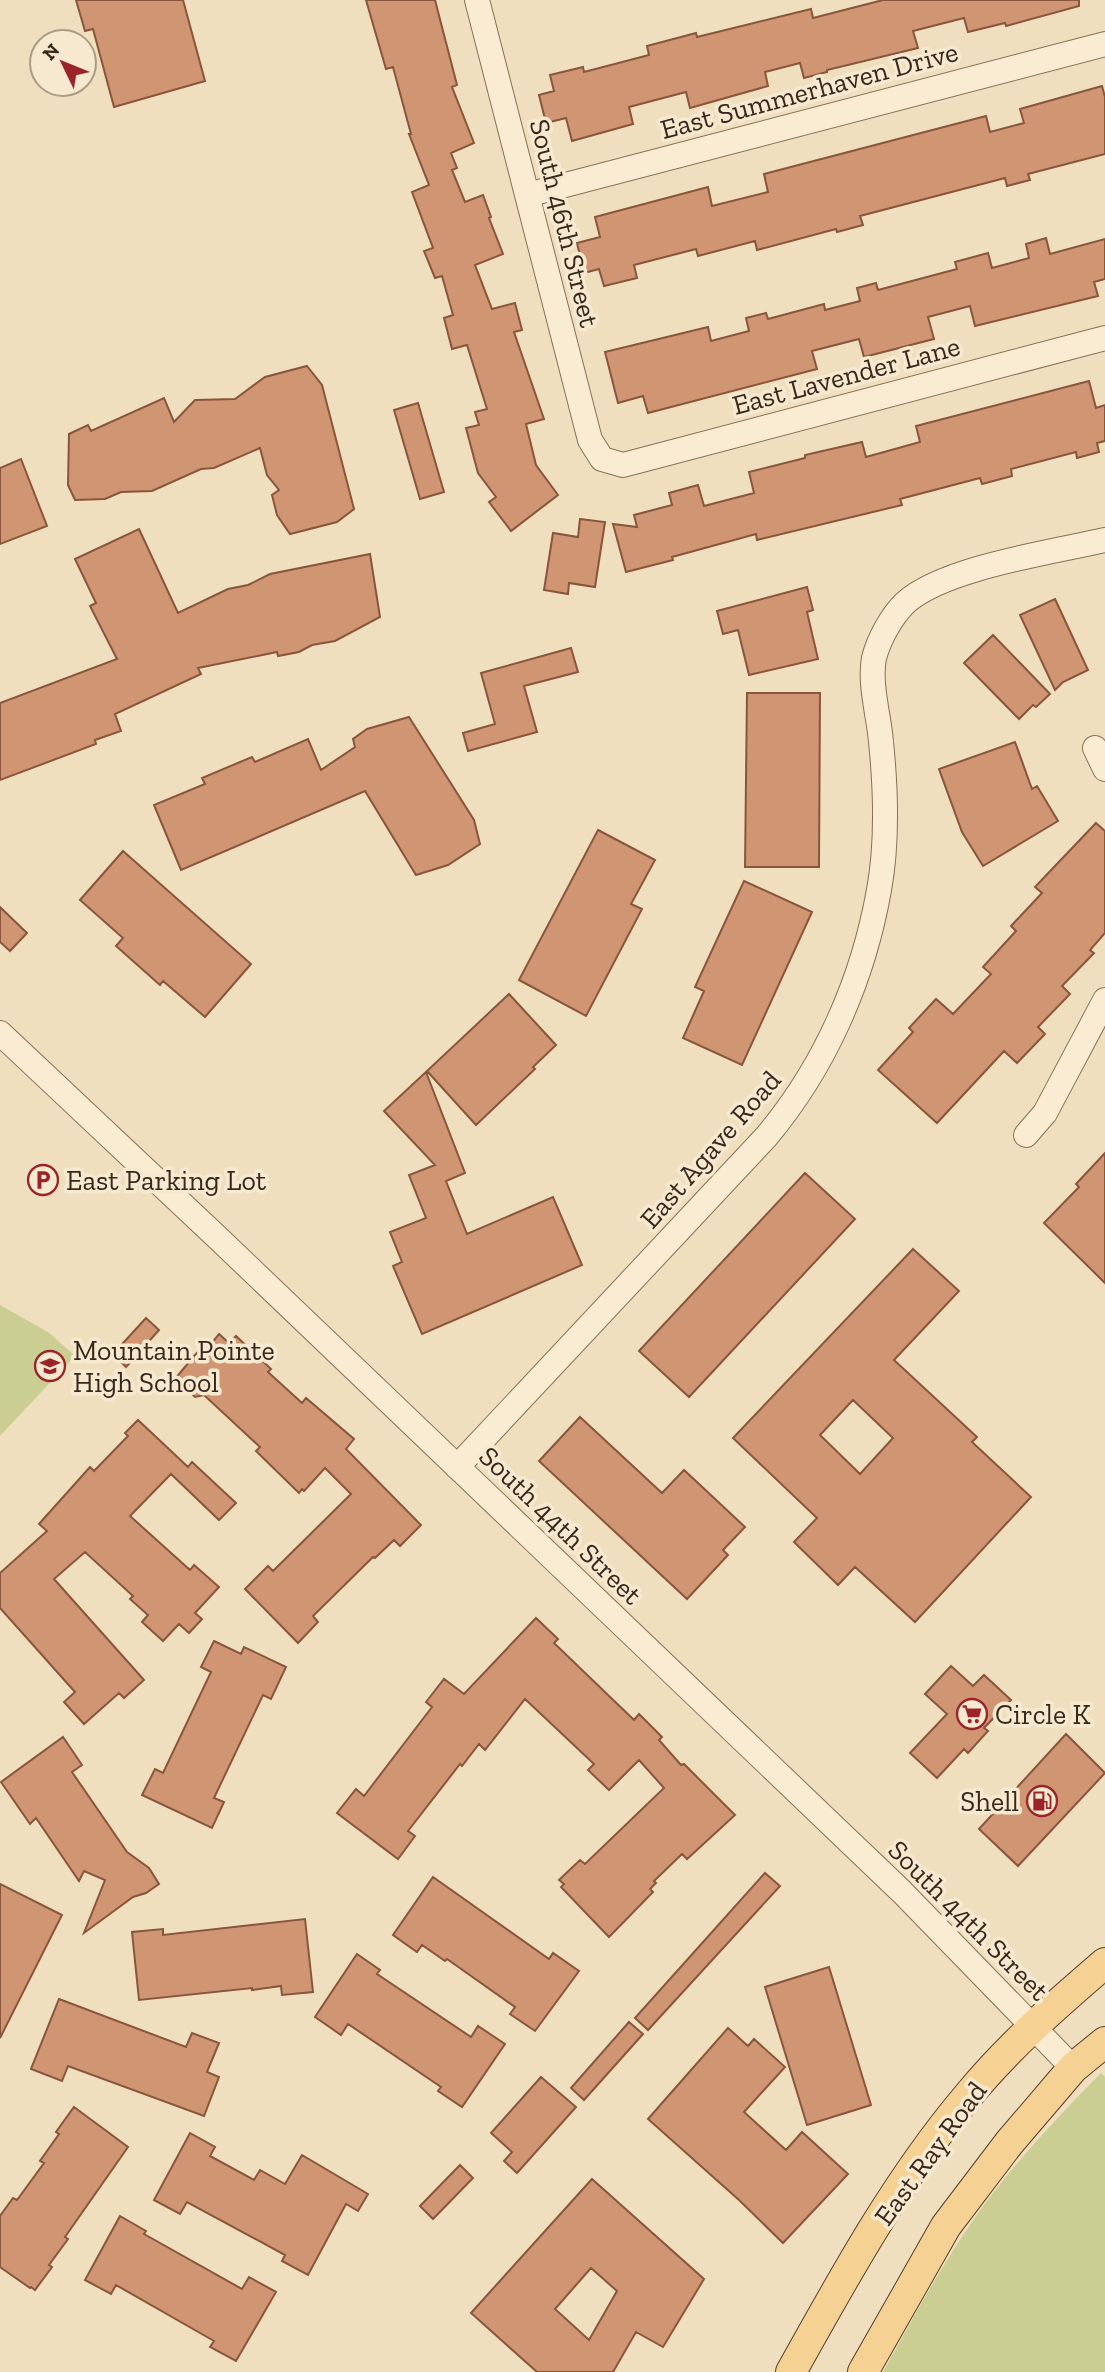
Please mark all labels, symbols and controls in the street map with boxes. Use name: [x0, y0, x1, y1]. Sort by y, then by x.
north arrow: [28, 28, 98, 98]
street label: East Summerhaven Drive: [657, 35, 961, 146]
text: N: [38, 39, 64, 65]
street label: South 46th Street: [523, 116, 606, 331]
street label: East Lavender Lane: [729, 329, 964, 422]
street label: East Agave Road: [633, 1064, 788, 1235]
parking icon: East Parking Lot: [26, 1163, 60, 1197]
place label: East Parking Lot: [66, 1164, 267, 1197]
place label: Mountain Pointe High School: [73, 1334, 275, 1399]
school or university icon: Mountain Pointe High School: [33, 1349, 67, 1383]
street label: South 44th Street: [472, 1439, 649, 1612]
supermarket icon: Circle K: [955, 1697, 989, 1731]
place label: Circle K: [995, 1698, 1091, 1731]
fuel station icon: Shell: [1025, 1784, 1059, 1818]
place label: Shell: [960, 1785, 1019, 1818]
street label: South 44th Street: [882, 1833, 1056, 2008]
street label: East Ray Road: [867, 2075, 994, 2232]

